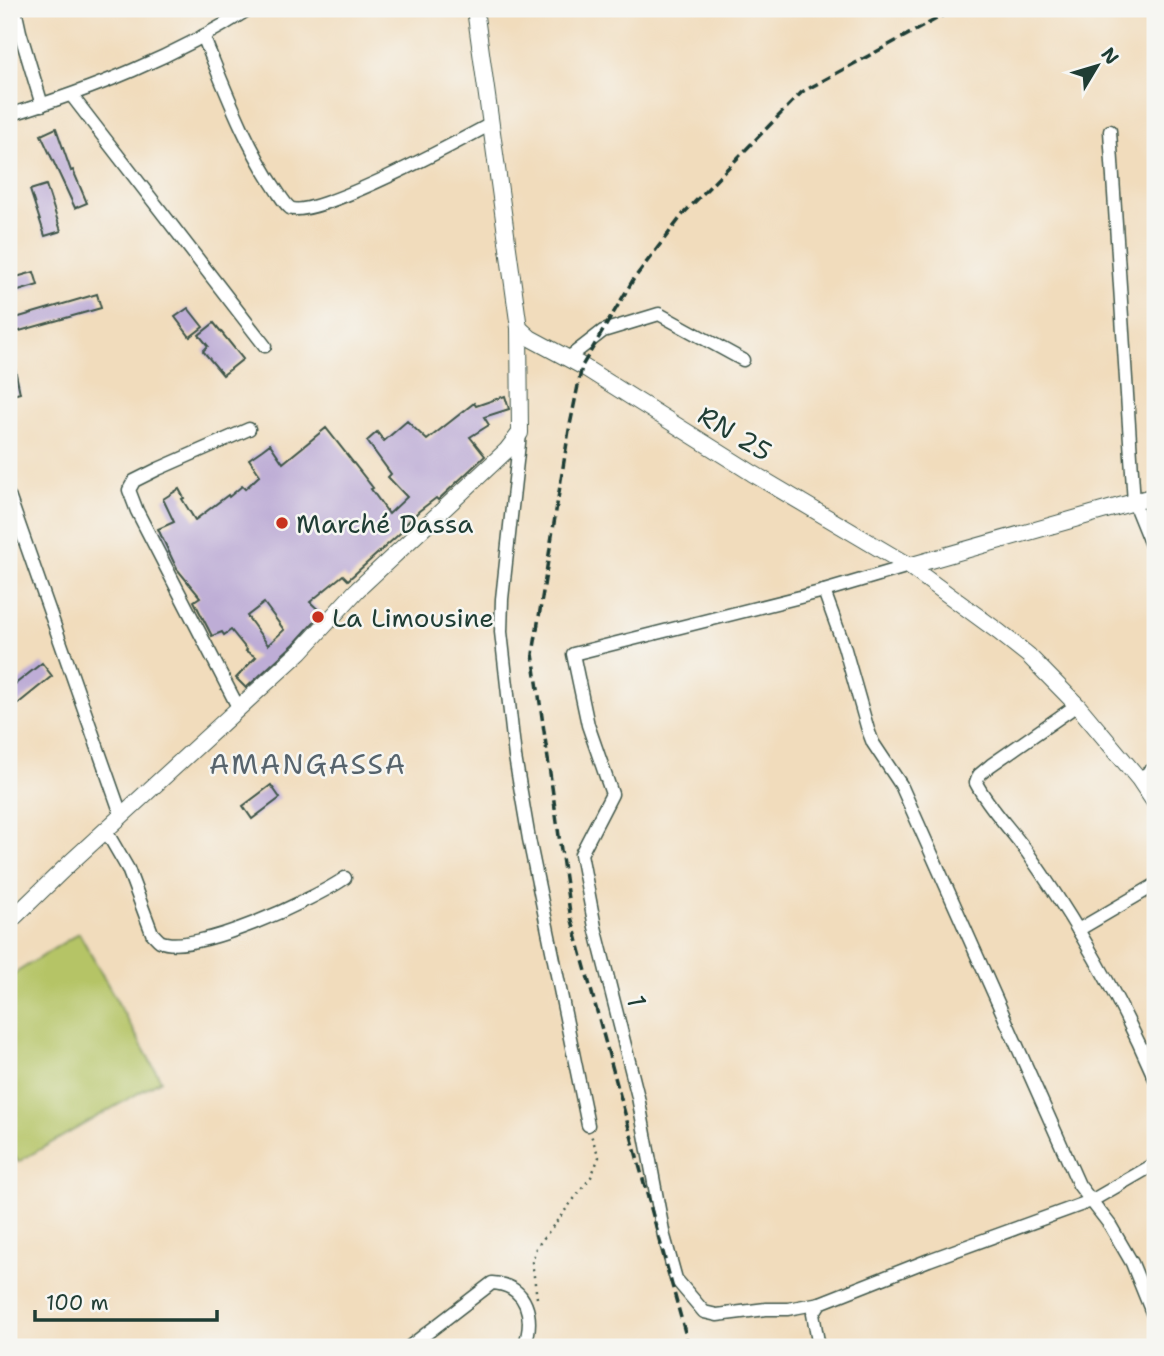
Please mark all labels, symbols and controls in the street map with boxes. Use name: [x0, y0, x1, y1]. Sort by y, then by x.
north arrow: [1062, 32, 1132, 102]
text: N: [1096, 42, 1124, 69]
street label: RN 25: [692, 397, 778, 469]
place label: Marché Dassa: [296, 506, 473, 541]
marker: Marché Dassa: [274, 515, 290, 531]
place label: La Limousine: [332, 600, 494, 635]
marker: La Limousine: [310, 609, 326, 625]
district label: AMANGASSA: [209, 745, 407, 783]
street label: 1: [619, 992, 655, 1010]
scale bar: [35, 1279, 217, 1323]
text: 100 m: [46, 1289, 109, 1317]

